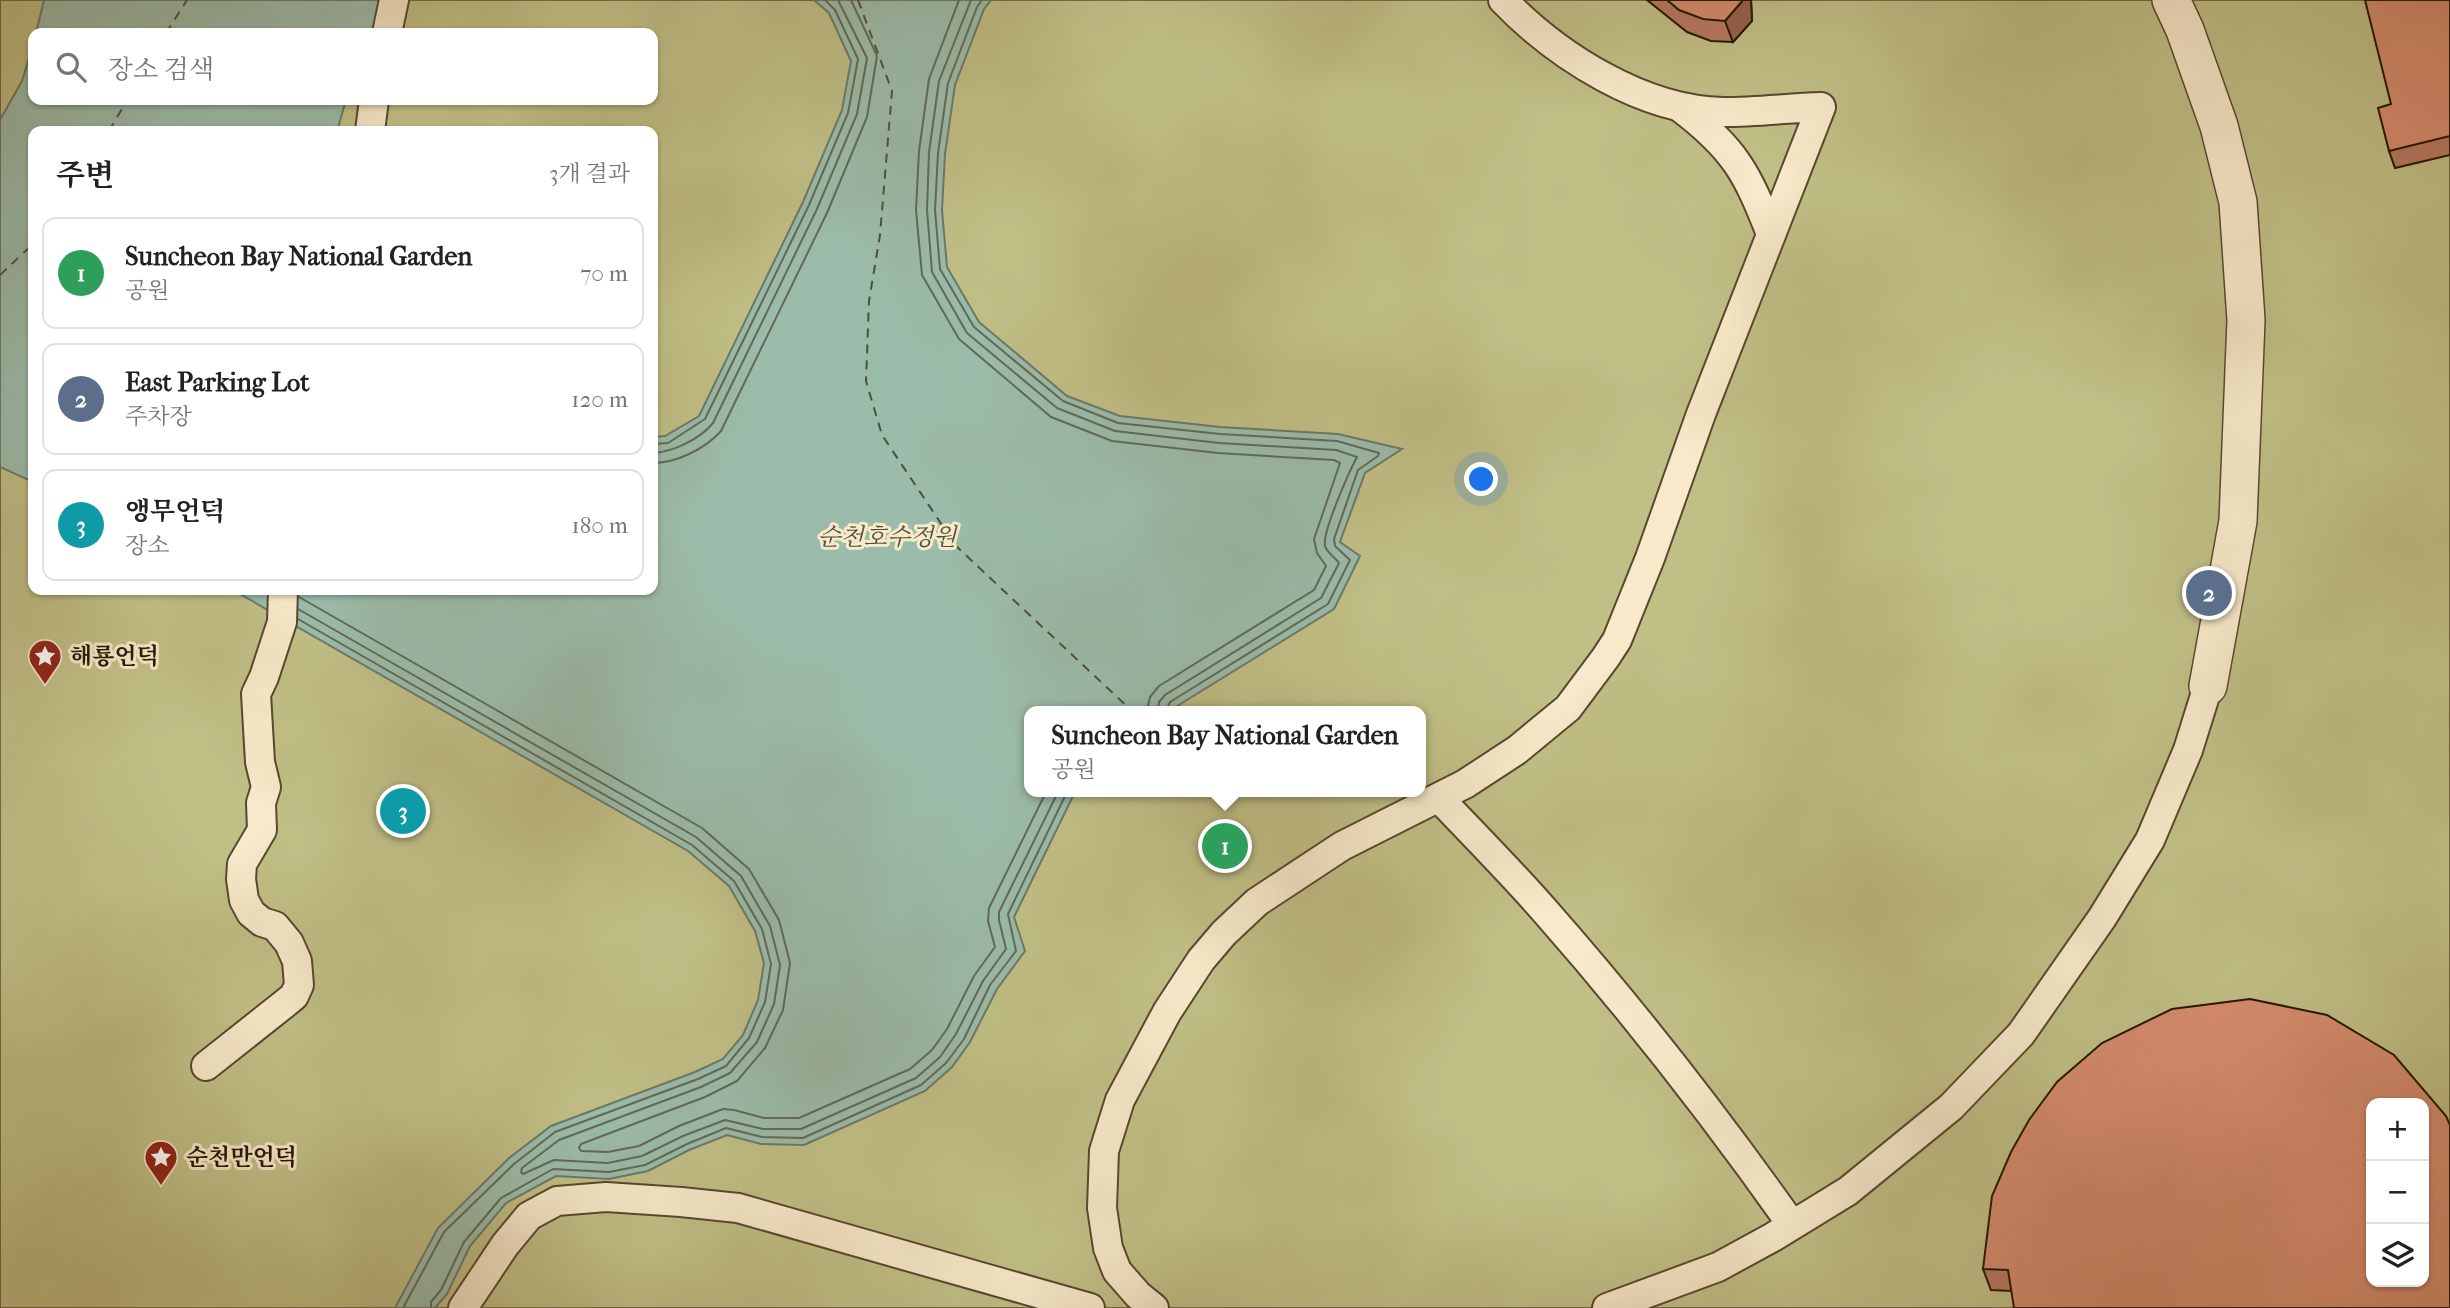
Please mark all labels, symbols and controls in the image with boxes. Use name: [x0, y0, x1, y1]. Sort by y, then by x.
search box: [28, 28, 658, 105]
icon: search: [52, 48, 90, 86]
text: 장소 검색: [108, 54, 214, 85]
text: 주변: [56, 158, 114, 193]
text: 3개 결과: [549, 160, 630, 187]
text: Suncheon Bay National Garden: [125, 241, 472, 272]
text: 1: [77, 260, 85, 287]
text: 70 m: [580, 260, 628, 287]
text: 공원: [125, 277, 169, 304]
text: East Parking Lot: [125, 367, 309, 398]
text: 2: [75, 386, 87, 413]
text: 120 m: [571, 386, 628, 413]
text: 주차장: [125, 403, 192, 430]
your location: [1464, 462, 1498, 496]
text: 앵무언덕: [125, 496, 225, 527]
text: 3: [76, 512, 86, 539]
text: 180 m: [571, 512, 628, 539]
water label: 순천호수정원: [817, 523, 958, 551]
text: 장소: [125, 532, 169, 559]
pin: 2: [2186, 567, 2232, 619]
place icon: 해룡언덕: [26, 637, 64, 686]
place label: 해룡언덕: [70, 643, 159, 670]
popup: [1024, 706, 1426, 797]
text: Suncheon Bay National Garden: [1051, 720, 1399, 751]
text: 공원: [1051, 756, 1096, 783]
pin: 3: [380, 785, 426, 837]
pin: 1: [1202, 820, 1248, 872]
map controls: [2366, 1098, 2429, 1287]
button: +: [2366, 1098, 2429, 1161]
place icon: 순천만언덕: [142, 1138, 180, 1187]
place label: 순천만언덕: [186, 1144, 297, 1171]
button: −: [2366, 1161, 2429, 1224]
button: layers: [2366, 1224, 2429, 1287]

